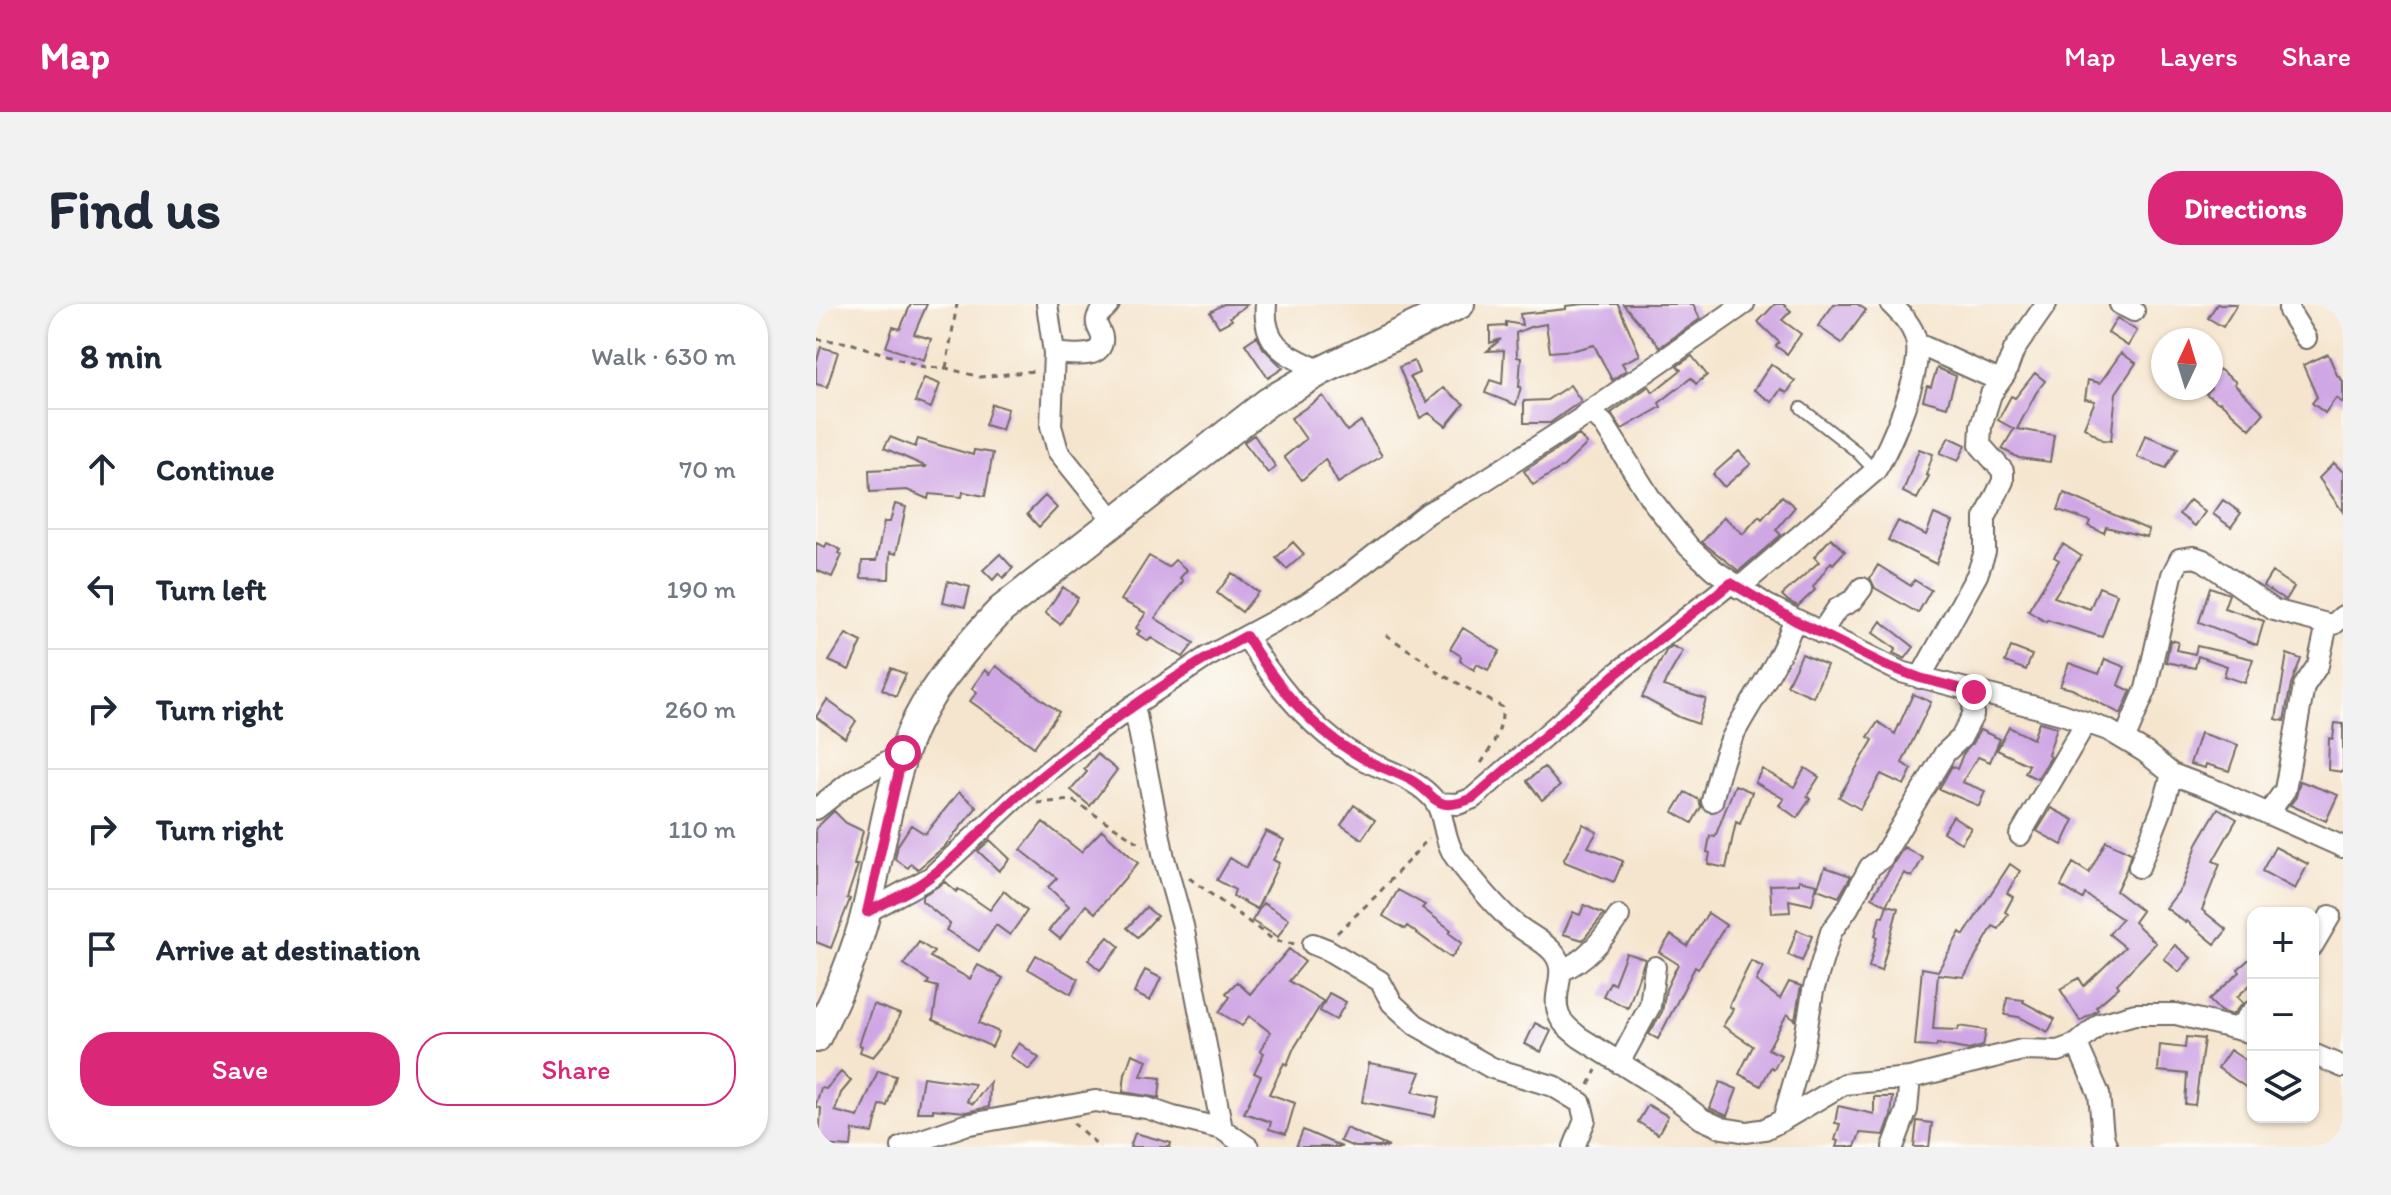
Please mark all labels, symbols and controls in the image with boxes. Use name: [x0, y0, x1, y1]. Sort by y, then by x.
text: Map: [40, 33, 110, 79]
text: Map: [2064, 39, 2116, 73]
text: Layers: [2160, 39, 2238, 73]
text: Share: [2282, 39, 2351, 73]
button: Directions: [2148, 171, 2343, 245]
text: Find us: [48, 175, 221, 242]
north arrow: [2151, 328, 2223, 400]
text: 8 min: [80, 336, 162, 377]
text: Walk · 630 m: [591, 340, 736, 372]
icon: ahead: [80, 447, 124, 491]
text: Continue: [156, 451, 275, 488]
text: 70 m: [679, 453, 736, 485]
icon: left: [80, 567, 124, 611]
text: Turn left: [156, 571, 267, 608]
text: 190 m: [667, 573, 736, 605]
route end: [1956, 674, 1992, 710]
icon: right: [80, 687, 124, 731]
text: Turn right: [156, 691, 284, 728]
text: 260 m: [665, 693, 736, 725]
route start: [885, 735, 921, 771]
icon: right: [80, 807, 124, 851]
text: Turn right: [156, 811, 284, 848]
text: 110 m: [668, 813, 736, 845]
map controls: [2247, 907, 2319, 1123]
button: +: [2247, 907, 2319, 979]
icon: arrive: [80, 927, 124, 971]
text: Arrive at destination: [156, 931, 420, 968]
button: −: [2247, 979, 2319, 1051]
button: Save: [80, 1032, 400, 1106]
button: Share: [416, 1032, 736, 1106]
button: layers: [2247, 1051, 2319, 1123]

